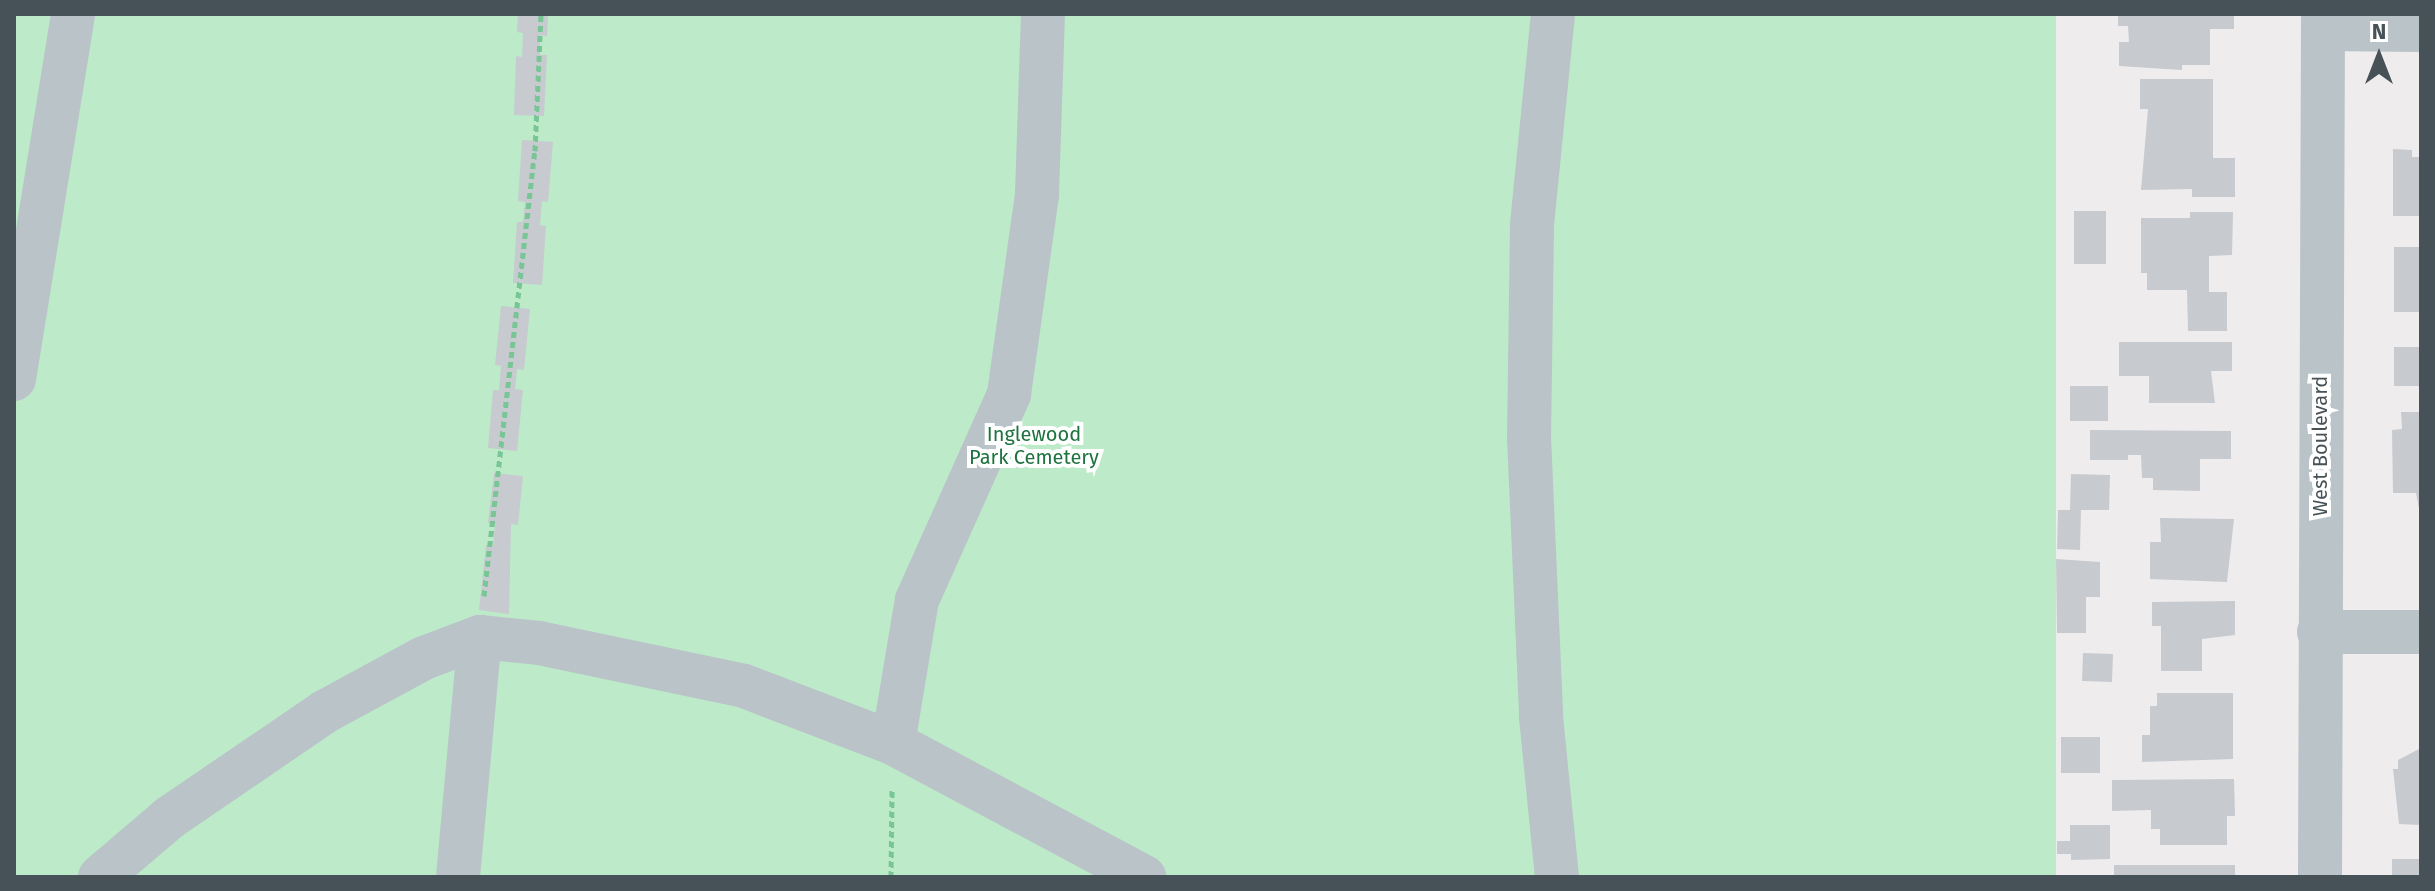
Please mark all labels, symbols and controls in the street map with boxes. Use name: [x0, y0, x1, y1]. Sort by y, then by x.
north arrow: [2339, 16, 2419, 96]
text: N: [2372, 18, 2386, 45]
street label: West Boulevard: [2308, 376, 2332, 516]
park label: Inglewood Park Cemetery: [969, 422, 1099, 469]

